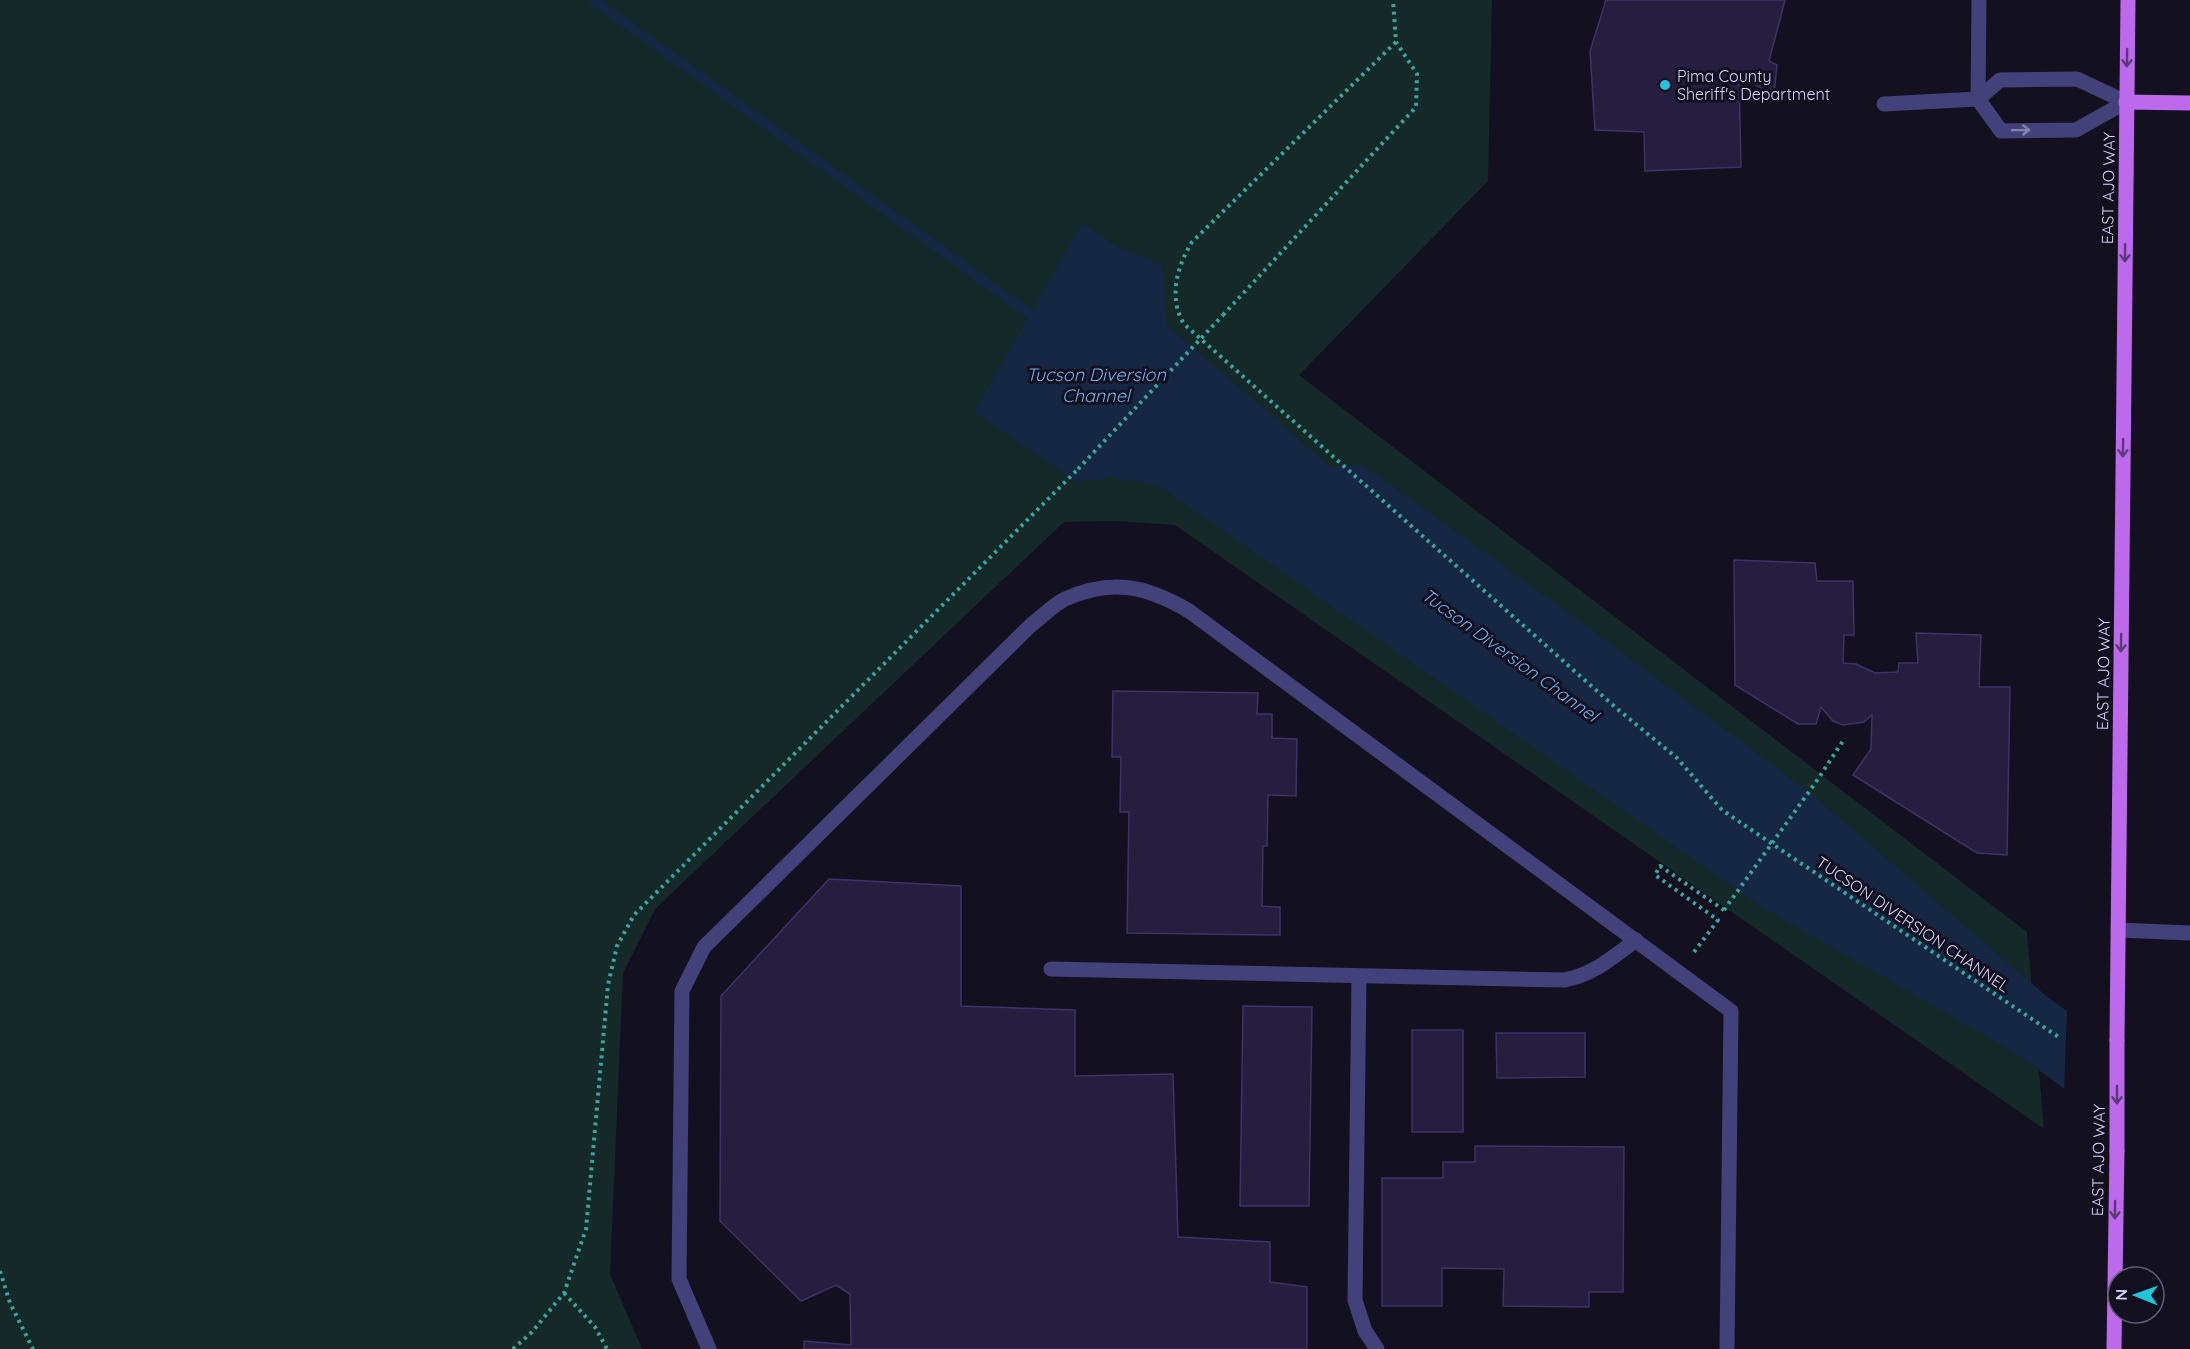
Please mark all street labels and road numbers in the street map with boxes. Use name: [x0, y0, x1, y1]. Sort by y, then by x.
street label: EAST AJO WAY: [2097, 132, 2119, 244]
street label: EAST AJO WAY: [2092, 618, 2114, 730]
street label: TUCSON DIVERSION CHANNEL: [1812, 852, 2014, 997]
street label: EAST AJO WAY: [2087, 1104, 2109, 1216]

